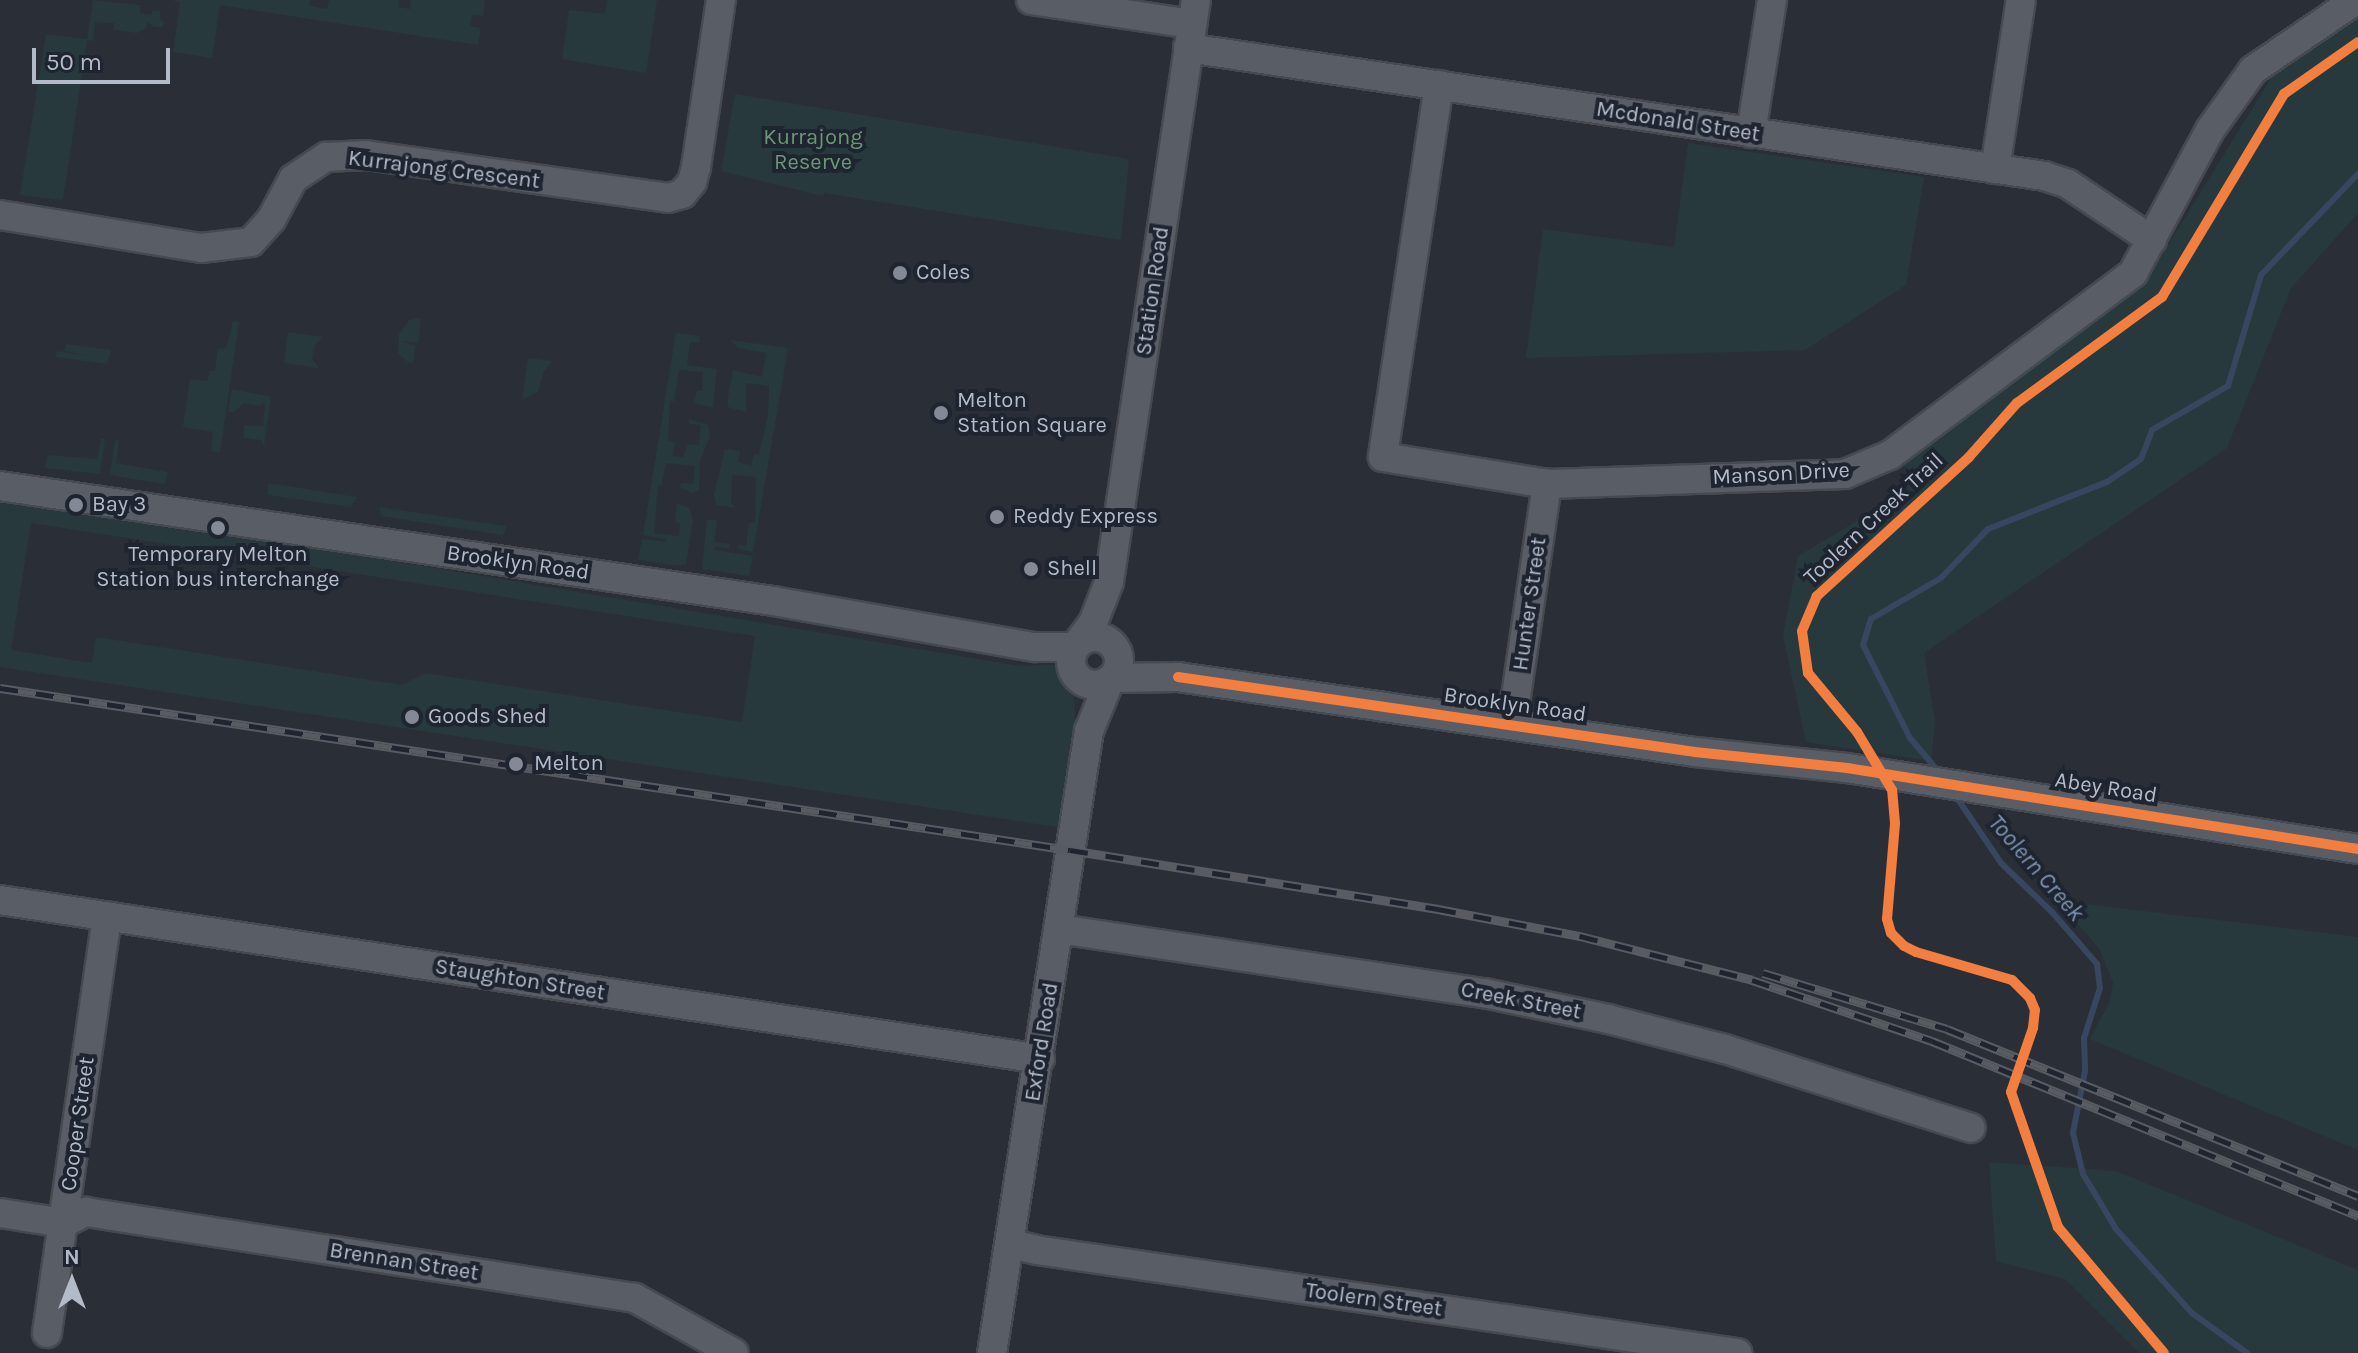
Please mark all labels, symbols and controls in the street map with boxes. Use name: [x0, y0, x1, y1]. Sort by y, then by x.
scale bar: [36, 32, 174, 82]
text: 50 m: [46, 48, 102, 76]
street label: Mcdonald Street: [1594, 96, 1762, 148]
park label: Kurrajong Reserve: [763, 124, 863, 176]
street label: Kurrajong Crescent: [347, 145, 541, 195]
street label: Station Road: [1131, 225, 1175, 357]
place label: Coles: [916, 260, 971, 286]
marker: Coles: [891, 264, 909, 282]
place label: Melton Station Square: [957, 387, 1107, 438]
marker: Melton Station Square: [932, 404, 950, 422]
street label: Toolern Creek Trail: [1799, 448, 1949, 590]
street label: Manson Drive: [1712, 457, 1850, 491]
place label: Bay 3: [92, 492, 146, 518]
marker: Bay 3: [67, 496, 85, 514]
place label: Reddy Express: [1013, 504, 1158, 530]
marker: Reddy Express: [988, 508, 1006, 526]
marker: Temporary Melton Station bus interchange: [209, 519, 227, 537]
street label: Hunter Street: [1508, 536, 1552, 672]
street label: Brooklyn Road: [445, 540, 591, 586]
place label: Temporary Melton Station bus interchange: [96, 541, 340, 592]
place label: Shell: [1047, 556, 1097, 582]
marker: Shell: [1022, 560, 1040, 578]
street label: Brooklyn Road: [1442, 682, 1588, 728]
place label: Goods Shed: [428, 704, 547, 730]
marker: Goods Shed: [403, 708, 421, 726]
place label: Melton: [534, 751, 604, 777]
marker: Melton: [505, 753, 527, 775]
street label: Abey Road: [2053, 767, 2159, 809]
water label: Toolern Creek: [1982, 809, 2090, 927]
street label: Staughton Street: [433, 954, 607, 1006]
street label: Creek Street: [1459, 976, 1583, 1026]
street label: Exford Road: [1020, 981, 1064, 1103]
street label: Cooper Street: [56, 1055, 100, 1193]
street label: Brennan Street: [328, 1237, 480, 1287]
north arrow: [32, 1241, 112, 1321]
text: N: [64, 1244, 80, 1270]
street label: Toolern Street: [1304, 1277, 1444, 1323]

